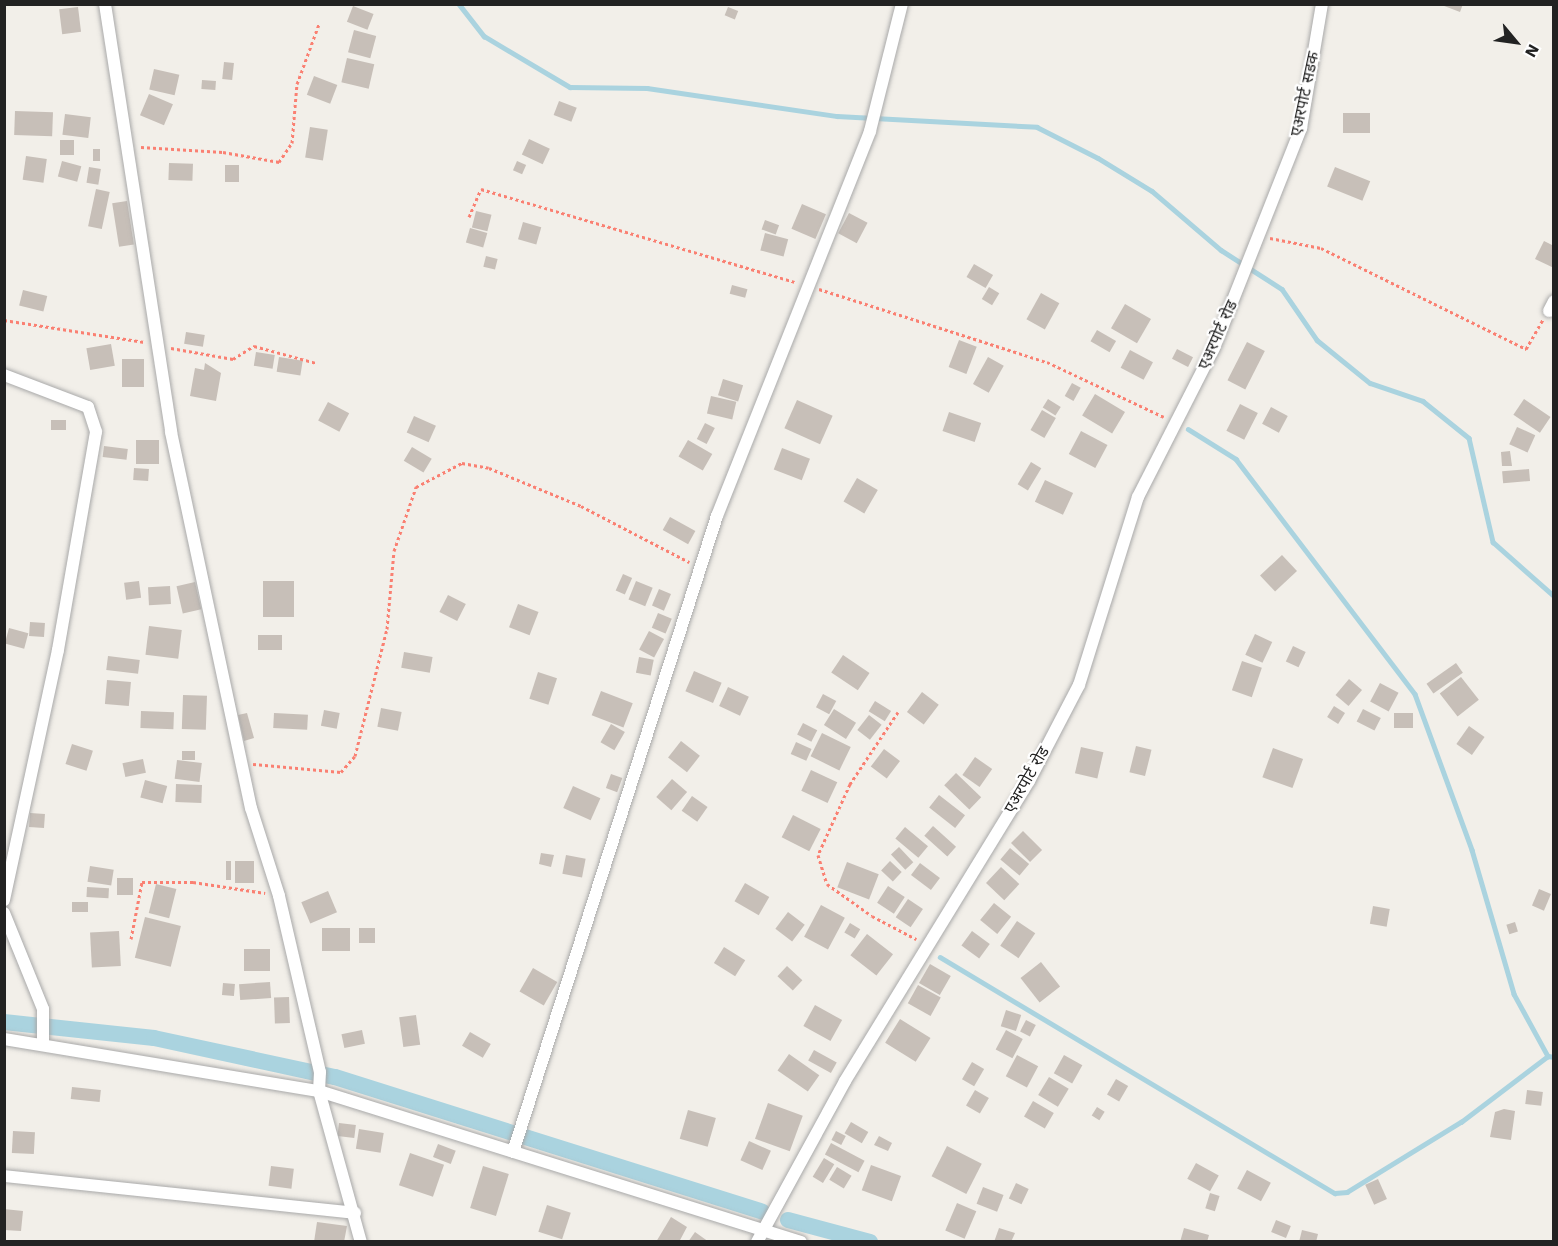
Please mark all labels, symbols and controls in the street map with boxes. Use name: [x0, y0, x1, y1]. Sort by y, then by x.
north arrow: [1486, 12, 1546, 72]
text: N: [1521, 41, 1543, 61]
street label: एअरपोर्ट सडक: [1287, 50, 1323, 138]
street label: एअरपोर्ट रोड: [1194, 297, 1242, 373]
street label: एअरपोर्ट रोड: [1000, 743, 1054, 817]

